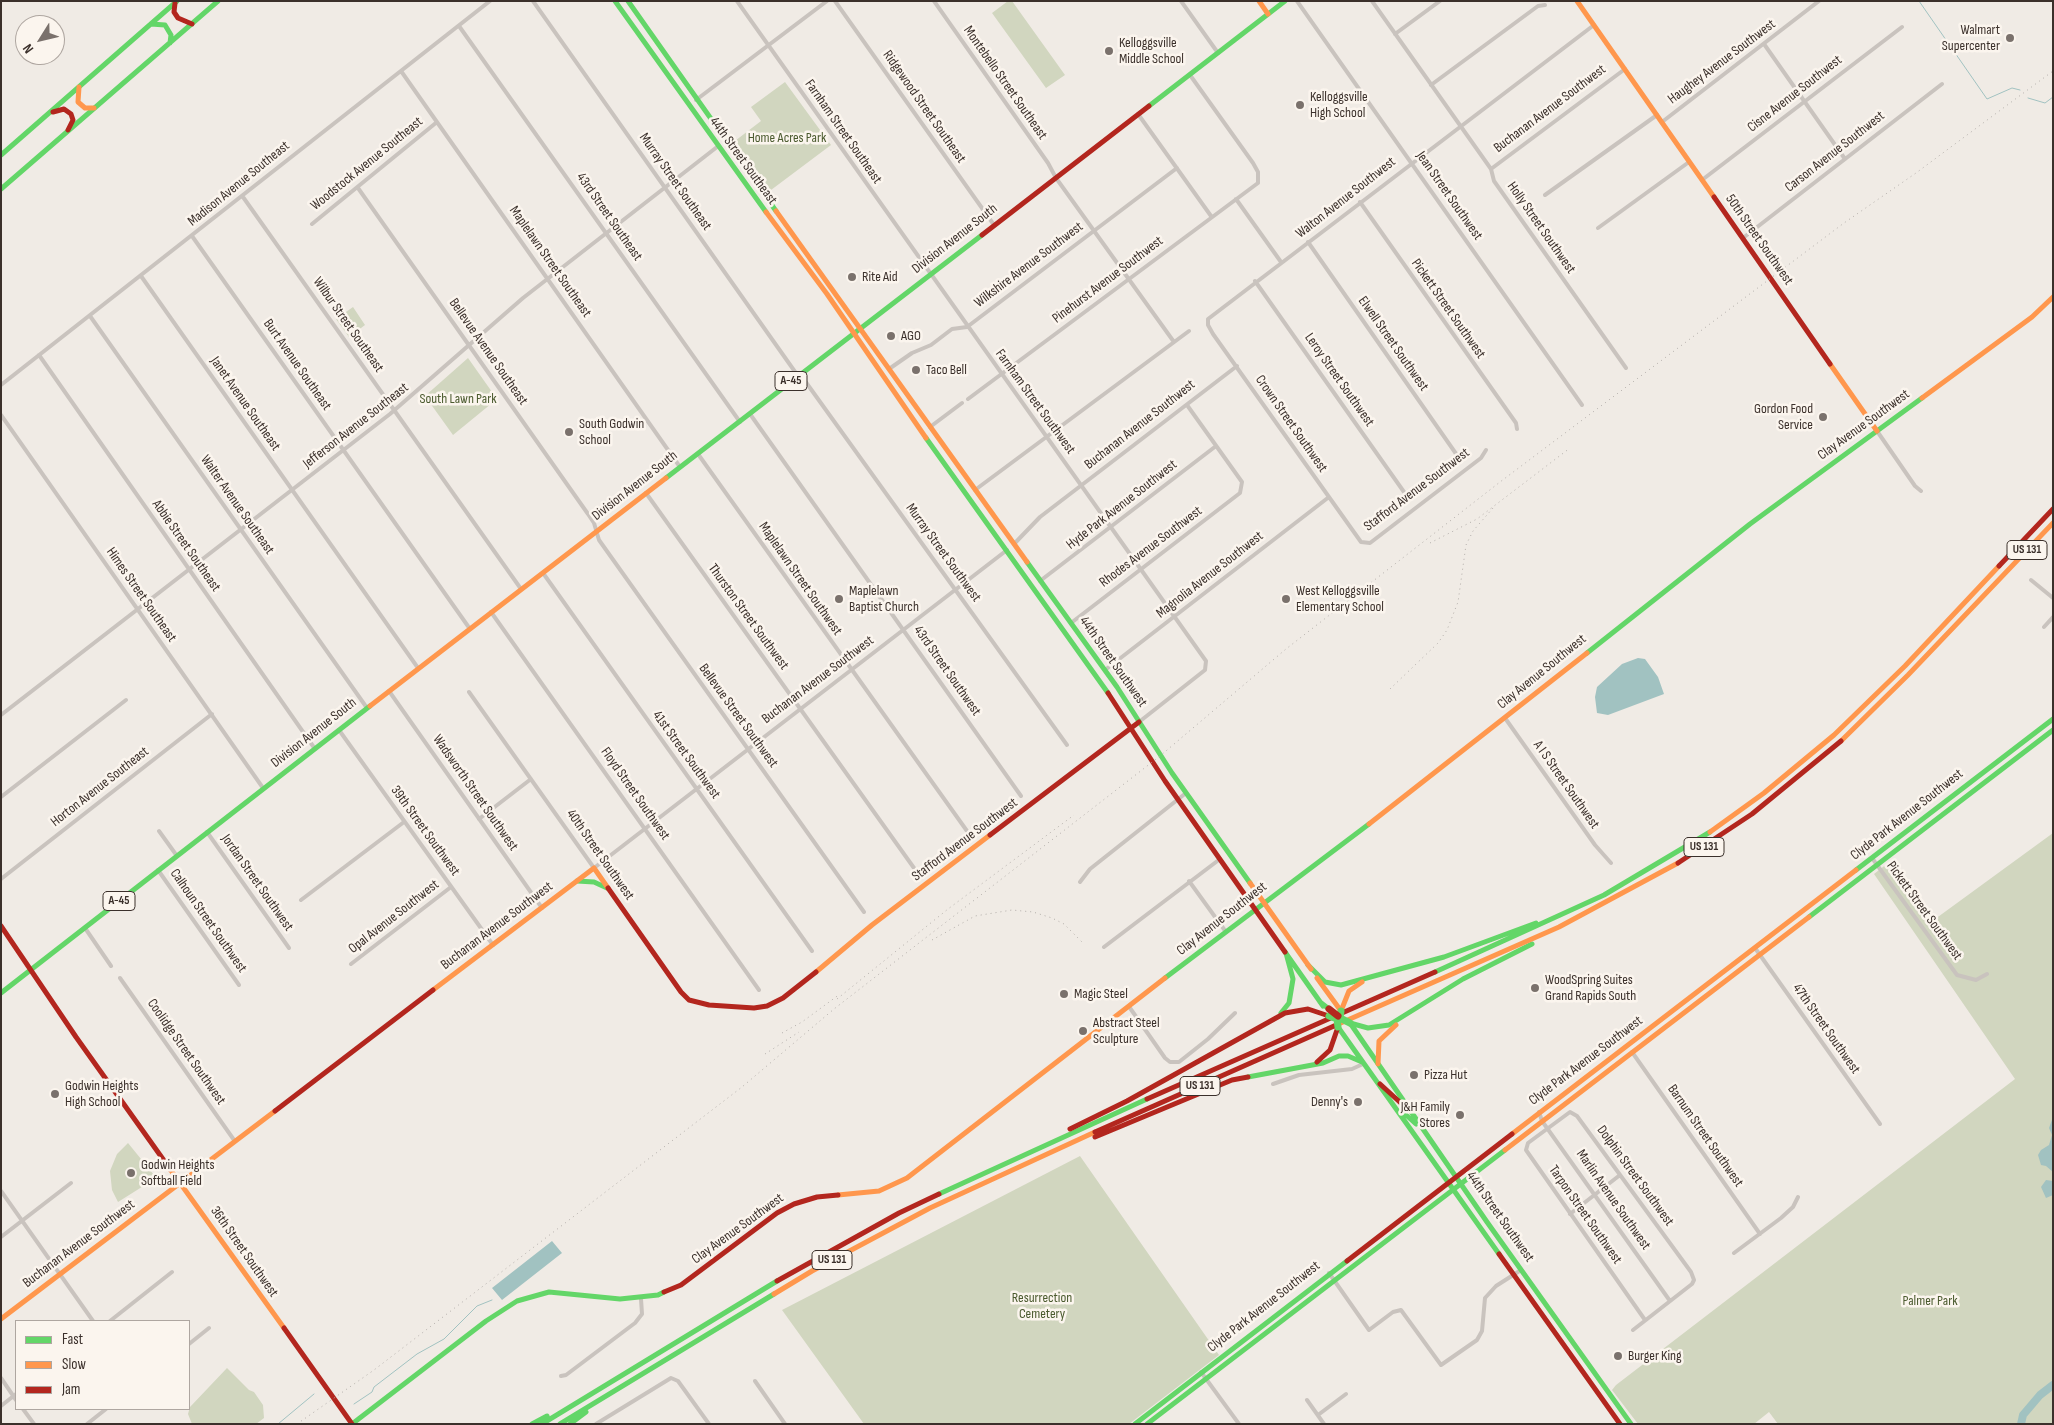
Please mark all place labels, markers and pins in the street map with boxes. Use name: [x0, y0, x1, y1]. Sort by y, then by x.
place label: Walmart Supercenter: [1942, 22, 2000, 54]
marker: Walmart Supercenter: [2004, 32, 2016, 44]
place label: Kelloggsville Middle School: [1119, 35, 1184, 68]
marker: Kelloggsville Middle School: [1103, 45, 1115, 57]
place label: Kelloggsville High School: [1310, 89, 1368, 121]
marker: Kelloggsville High School: [1294, 99, 1306, 111]
place label: Rite Aid: [862, 269, 898, 285]
marker: Rite Aid: [846, 271, 858, 283]
place label: AGO: [901, 328, 921, 344]
marker: AGO: [885, 330, 897, 342]
place label: Taco Bell: [926, 362, 967, 378]
marker: Taco Bell: [910, 364, 922, 376]
place label: Gordon Food Service: [1754, 401, 1813, 434]
marker: Gordon Food Service: [1817, 411, 1829, 423]
place label: South Godwin School: [579, 416, 644, 448]
marker: South Godwin School: [563, 426, 575, 438]
place label: Maplelawn Baptist Church: [849, 583, 919, 616]
place label: West Kelloggsville Elementary School: [1296, 583, 1384, 616]
marker: Maplelawn Baptist Church: [833, 593, 845, 605]
marker: West Kelloggsville Elementary School: [1280, 593, 1292, 605]
place label: WoodSpring Suites Grand Rapids South: [1545, 972, 1636, 1004]
marker: WoodSpring Suites Grand Rapids South: [1529, 982, 1541, 994]
place label: Magic Steel: [1074, 986, 1128, 1002]
marker: Magic Steel: [1058, 988, 1070, 1000]
place label: Abstract Steel Sculpture: [1093, 1015, 1159, 1048]
marker: Abstract Steel Sculpture: [1077, 1025, 1089, 1037]
place label: Pizza Hut: [1424, 1067, 1467, 1083]
marker: Pizza Hut: [1408, 1069, 1420, 1081]
place label: Godwin Heights High School: [65, 1078, 139, 1110]
marker: Godwin Heights High School: [49, 1088, 61, 1100]
place label: Denny's: [1311, 1094, 1348, 1110]
marker: Denny's: [1352, 1096, 1364, 1108]
place label: J&H Family Stores: [1401, 1099, 1450, 1132]
marker: J&H Family Stores: [1454, 1109, 1466, 1121]
place label: Godwin Heights Softball Field: [141, 1157, 215, 1190]
marker: Godwin Heights Softball Field: [125, 1167, 137, 1179]
place label: Burger King: [1628, 1348, 1682, 1364]
marker: Burger King: [1612, 1350, 1624, 1362]

